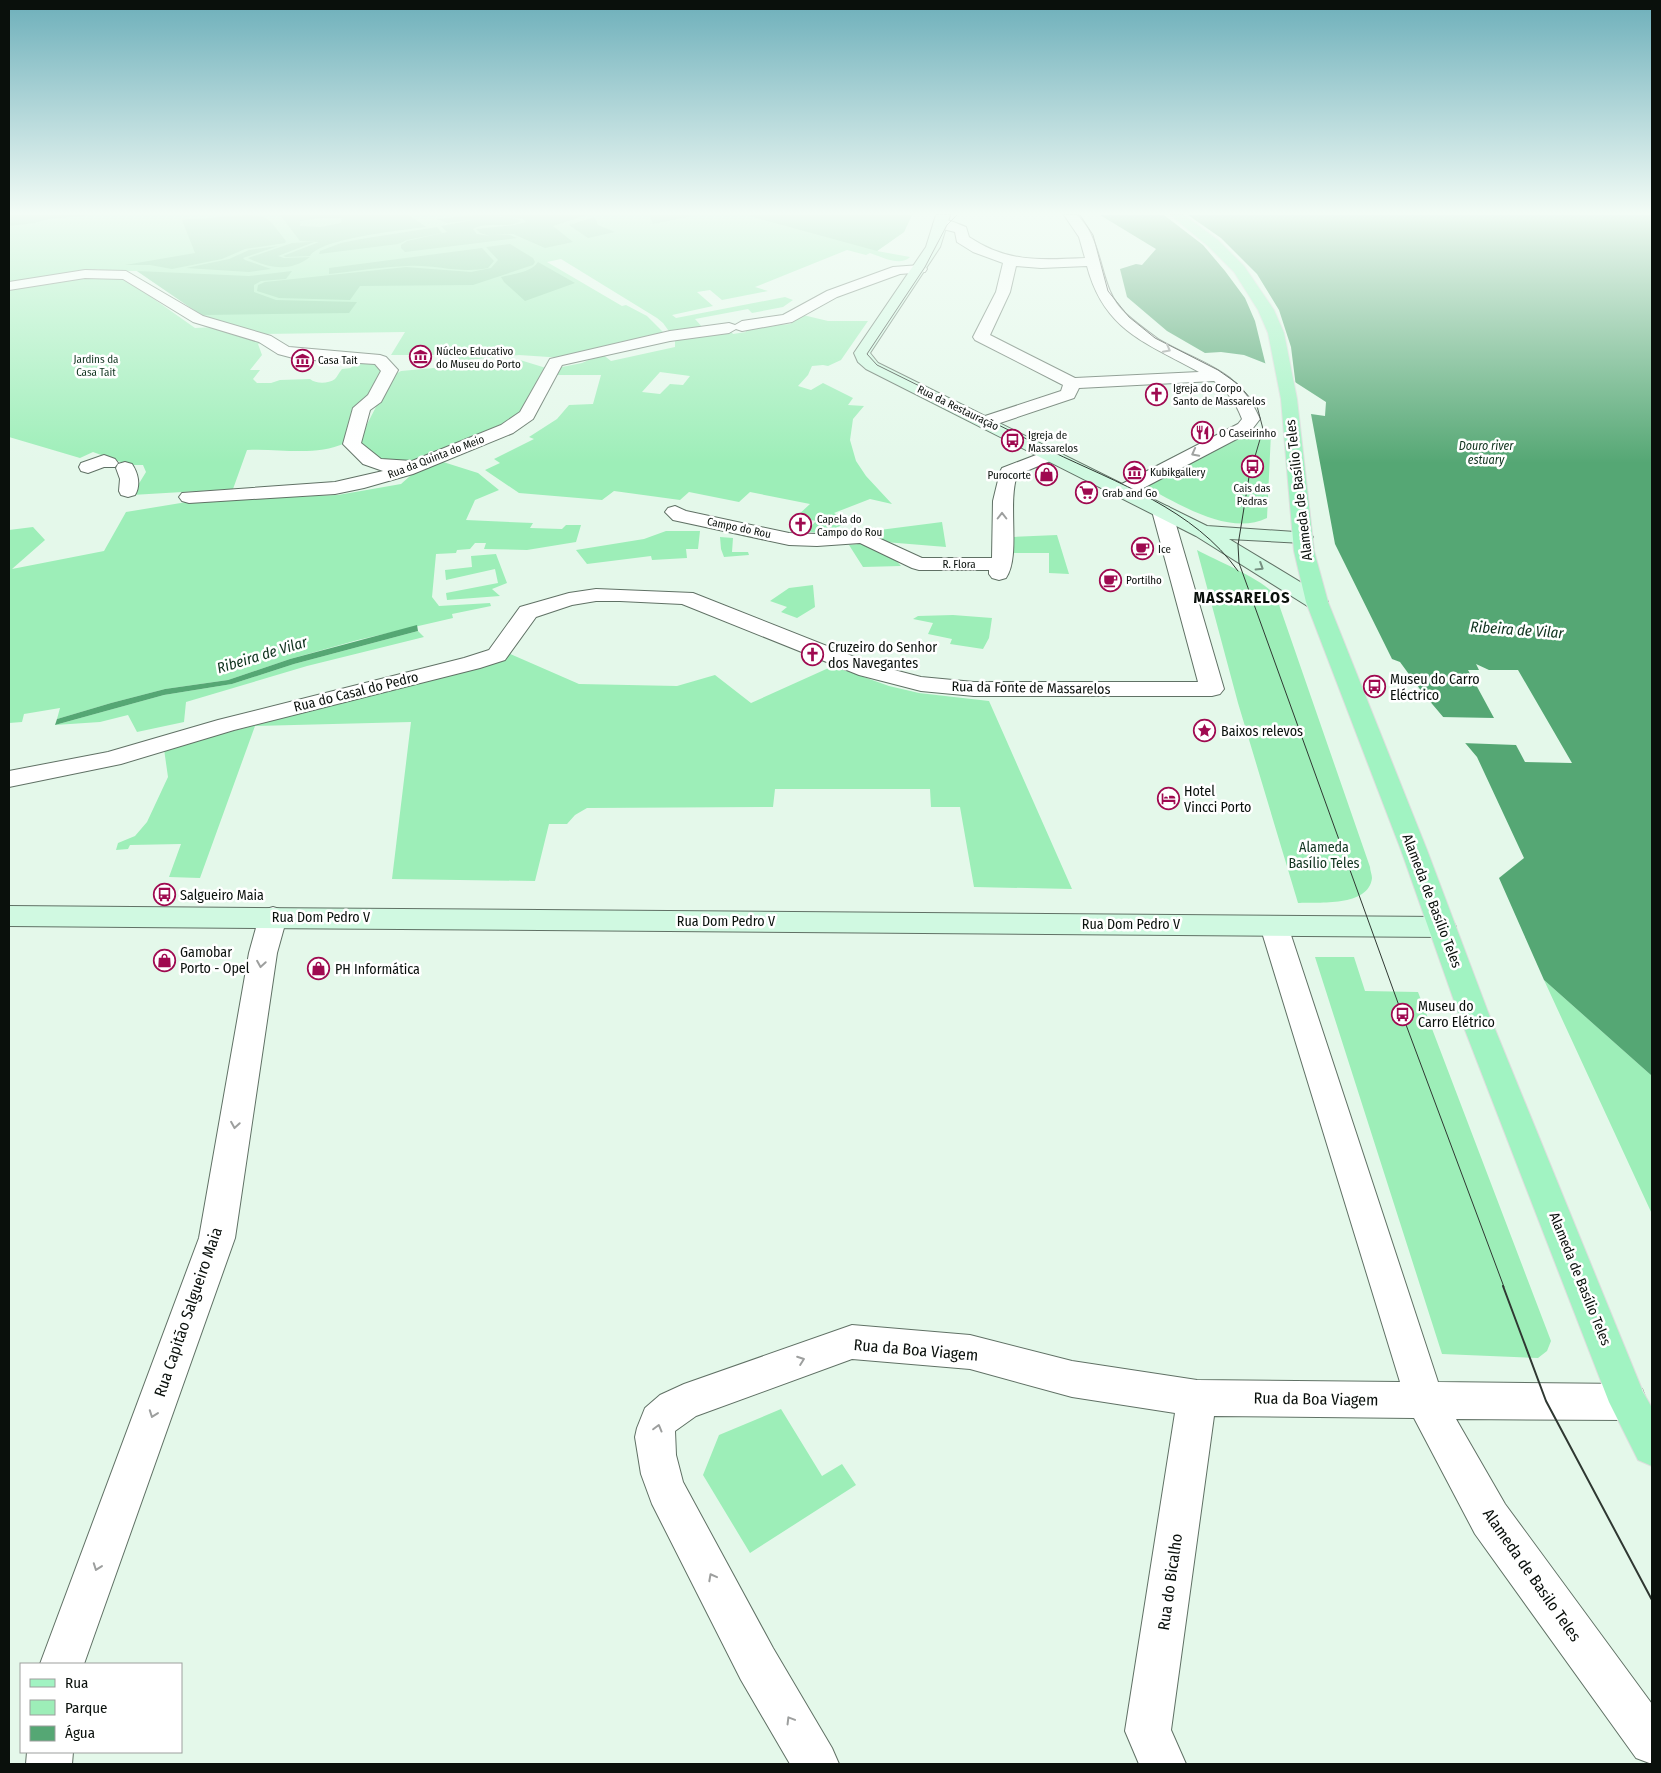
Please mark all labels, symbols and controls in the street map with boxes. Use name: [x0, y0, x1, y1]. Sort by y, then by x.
one-way arrow: [1161, 343, 1170, 353]
museum icon: Núcleo Educativo do Museu do Porto: [408, 345, 432, 369]
place label: Núcleo Educativo do Museu do Porto: [436, 345, 521, 371]
museum icon: Casa Tait: [290, 348, 314, 372]
park label: Jardins da Casa Tait: [74, 353, 118, 379]
place label: Casa Tait: [318, 354, 358, 367]
church icon: Igreja do Corpo Santo de Massarelos: [1145, 382, 1169, 406]
place label: Igreja do Corpo Santo de Massarelos: [1173, 382, 1266, 408]
street label: Rua da Restauração: [915, 383, 1001, 433]
street label: Alameda de Basílio Teles: [1282, 418, 1316, 561]
restaurant icon: O Caseirinho: [1191, 421, 1215, 445]
place label: O Caseirinho: [1219, 427, 1276, 440]
bus stop icon: Igreja de Massarelos: [1000, 429, 1024, 453]
place label: Igreja de Massarelos: [1028, 429, 1078, 455]
street label: Rua da Quinta do Meio: [386, 433, 486, 481]
water label: Douro river estuary: [1459, 439, 1514, 467]
one-way arrow: [1192, 447, 1201, 457]
bus stop icon: Cais das Pedras: [1240, 455, 1264, 479]
museum icon: Kubikgallery: [1122, 460, 1146, 484]
shop icon: Purocorte: [1035, 463, 1059, 487]
place label: Kubikgallery: [1150, 466, 1205, 479]
place label: Purocorte: [987, 469, 1031, 482]
supermarket icon: Grab and Go: [1074, 481, 1098, 505]
place label: Cais das Pedras: [1234, 482, 1271, 508]
place label: Grab and Go: [1102, 487, 1158, 500]
one-way arrow: [997, 512, 1007, 520]
church icon: Capela do Campo do Rou: [789, 513, 813, 537]
place label: Capela do Campo do Rou: [817, 513, 882, 539]
street label: Campo do Rou: [706, 515, 772, 541]
cafe icon: Ice: [1130, 537, 1154, 561]
place label: Ice: [1158, 543, 1171, 556]
street label: R. Flora: [942, 558, 976, 571]
one-way arrow: [1255, 560, 1264, 570]
cafe icon: Portilho: [1098, 568, 1122, 592]
place label: Portilho: [1126, 574, 1162, 587]
district label: MASSARELOS: [1194, 588, 1290, 607]
water label: Ribeira de Vilar: [1470, 618, 1565, 642]
water label: Ribeira de Vilar: [215, 632, 310, 677]
place label: Cruzeiro do Senhor dos Navegantes: [828, 639, 937, 672]
church icon: Cruzeiro do Senhor dos Navegantes: [800, 643, 824, 667]
street label: Rua do Casal do Pedro: [292, 668, 420, 716]
place label: Museu do Carro Eléctrico: [1390, 671, 1480, 704]
bus stop icon: Museu do Carro Eléctrico: [1362, 675, 1386, 699]
street label: Rua da Fonte de Massarelos: [951, 678, 1111, 698]
place icon: Baixos relevos: [1193, 719, 1217, 743]
place label: Baixos relevos: [1221, 723, 1303, 740]
place label: Hotel Vincci Porto: [1184, 783, 1251, 816]
hotel icon: Hotel Vincci Porto: [1156, 787, 1180, 811]
street label: Alameda de Basílio Teles: [1399, 832, 1465, 970]
park label: Alameda Basílio Teles: [1288, 839, 1360, 872]
bus stop icon: Salgueiro Maia: [152, 883, 176, 907]
place label: Salgueiro Maia: [180, 887, 264, 904]
street label: Rua Dom Pedro V: [272, 909, 371, 926]
street label: Rua Dom Pedro V: [677, 913, 776, 930]
street label: Rua Dom Pedro V: [1082, 916, 1181, 933]
place label: Gamobar Porto - Opel: [180, 944, 250, 977]
shop icon: Gamobar Porto - Opel: [152, 948, 176, 972]
shop icon: PH Informática: [307, 957, 331, 981]
one-way arrow: [257, 960, 267, 968]
place label: PH Informática: [335, 961, 420, 978]
place label: Museu do Carro Elétrico: [1418, 998, 1495, 1031]
bus stop icon: Museu do Carro Elétrico: [1390, 1002, 1414, 1026]
one-way arrow: [231, 1120, 241, 1129]
street label: Alameda de Basílio Teles: [1546, 1210, 1614, 1348]
street label: Rua Capitão Salgueiro Maia: [150, 1225, 226, 1399]
street label: Rua da Boa Viagem: [853, 1335, 979, 1365]
one-way arrow: [796, 1356, 805, 1366]
street label: Rua da Boa Viagem: [1253, 1388, 1379, 1410]
one-way arrow: [149, 1409, 159, 1418]
one-way arrow: [653, 1425, 663, 1433]
street label: Alameda de Basilo Teles: [1479, 1505, 1585, 1645]
street label: Rua do Bicalho: [1154, 1532, 1186, 1632]
one-way arrow: [93, 1562, 103, 1571]
one-way arrow: [708, 1574, 718, 1583]
legend: [20, 1663, 182, 1753]
text: Rua: [65, 1674, 88, 1692]
text: Parque: [65, 1699, 108, 1717]
one-way arrow: [786, 1716, 796, 1725]
text: Água: [65, 1724, 95, 1742]

